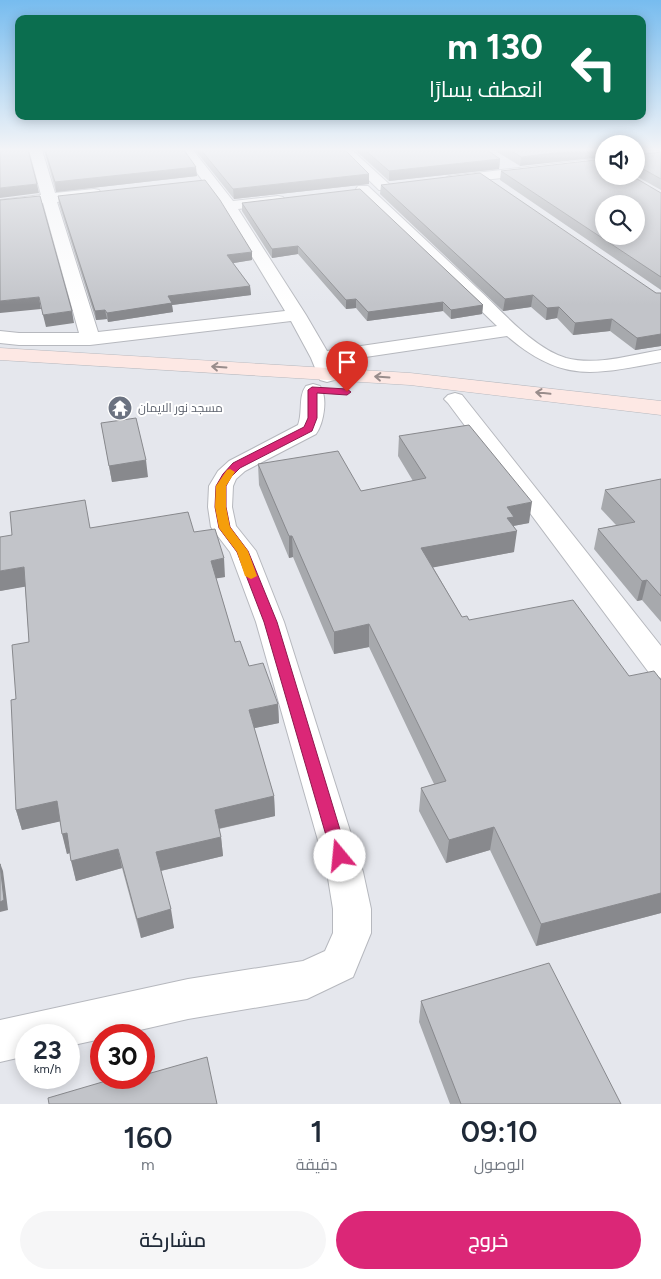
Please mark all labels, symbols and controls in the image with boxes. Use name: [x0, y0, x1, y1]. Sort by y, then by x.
text: 130 m: [447, 26, 543, 68]
icon: left: [561, 35, 626, 100]
text: انعطف يسارًا: [429, 76, 543, 103]
map controls: [595, 135, 645, 245]
button: sound: [595, 135, 645, 185]
button: search: [595, 195, 645, 245]
pin: [326, 341, 368, 392]
icon: arrive: [333, 348, 361, 376]
one-way arrow: [212, 363, 228, 372]
one-way arrow: [374, 373, 390, 382]
one-way arrow: [536, 388, 552, 398]
temple icon: مسجد نور الايمان: [107, 395, 133, 421]
place label: مسجد نور الايمان: [138, 401, 223, 415]
position arrow: [313, 829, 365, 881]
speed limit sign: 30: [90, 1024, 155, 1089]
text: 23: [33, 1035, 62, 1065]
text: km/h: [34, 1062, 61, 1076]
text: 1: [310, 1113, 323, 1150]
text: 09:10: [461, 1113, 538, 1150]
text: 160: [123, 1119, 172, 1156]
text: m: [141, 1155, 155, 1174]
text: دقيقة: [296, 1155, 337, 1174]
text: الوصول: [474, 1155, 525, 1174]
button: مشاركة: [20, 1211, 326, 1269]
button: خروج: [336, 1211, 641, 1269]

